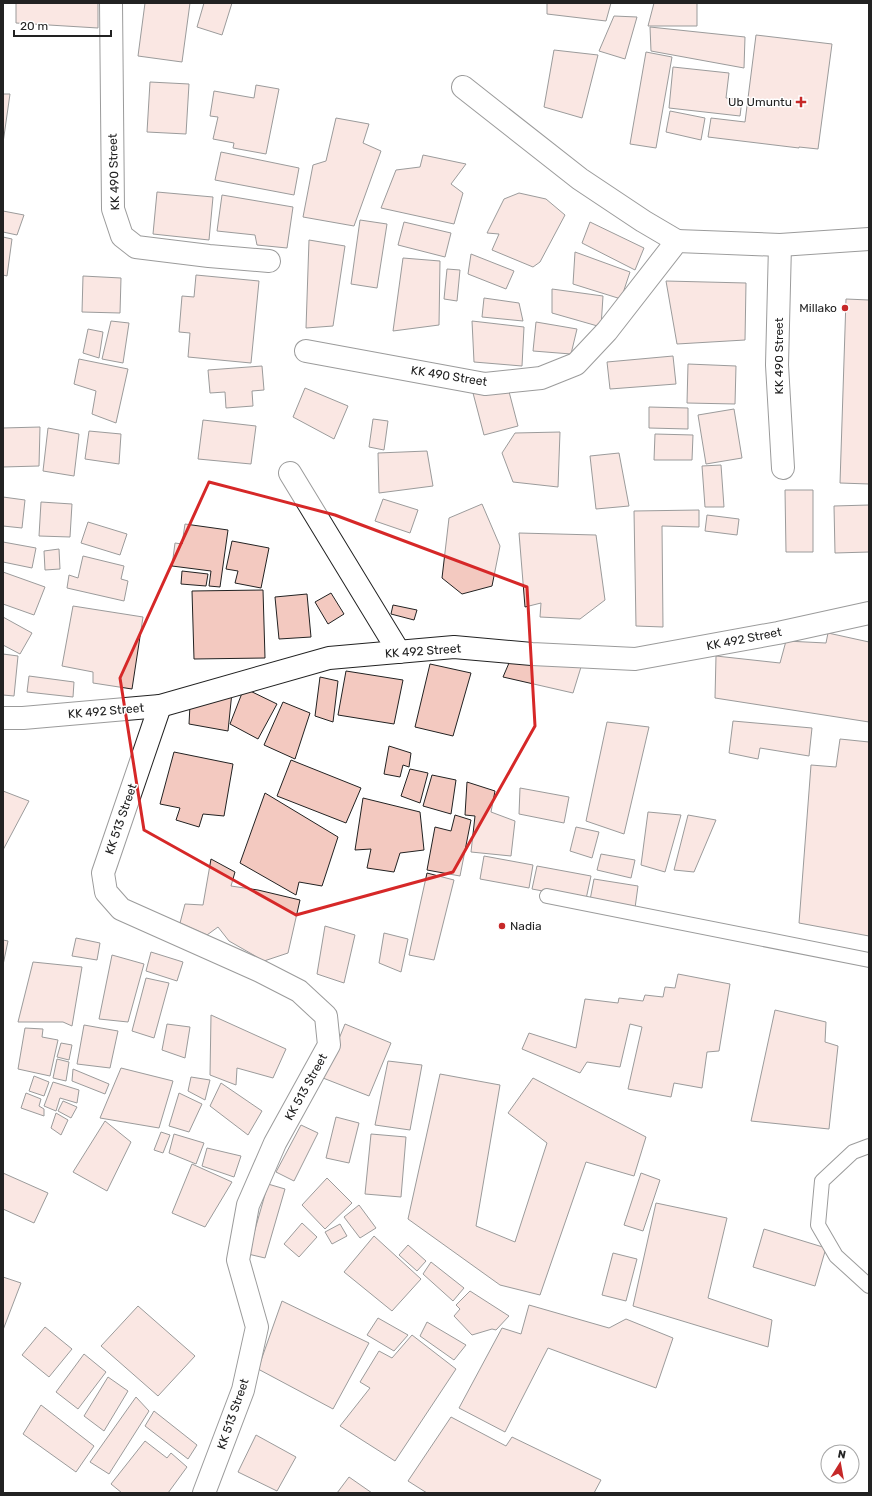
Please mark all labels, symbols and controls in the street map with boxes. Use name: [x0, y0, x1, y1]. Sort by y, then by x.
scale bar: [14, 12, 111, 38]
text: 20 m: [20, 19, 48, 33]
place label: Ub Umuntu: [728, 95, 792, 109]
marker: Ub Umuntu: [795, 96, 807, 108]
street label: KK 490 Street: [106, 133, 122, 211]
place label: Millako: [799, 301, 837, 315]
marker: Millako: [840, 303, 850, 313]
street label: KK 490 Street: [772, 317, 786, 394]
street label: KK 490 Street: [410, 363, 488, 389]
street label: KK 492 Street: [705, 625, 783, 653]
street label: KK 492 Street: [384, 641, 462, 661]
street label: KK 492 Street: [67, 701, 145, 721]
street label: KK 513 Street: [102, 781, 140, 856]
place label: Nadia: [510, 919, 542, 933]
marker: Nadia: [497, 921, 507, 931]
street label: KK 513 Street: [282, 1051, 330, 1123]
street label: KK 513 Street: [214, 1376, 252, 1451]
north arrow: [820, 1444, 860, 1484]
text: N: [837, 1448, 847, 1462]

